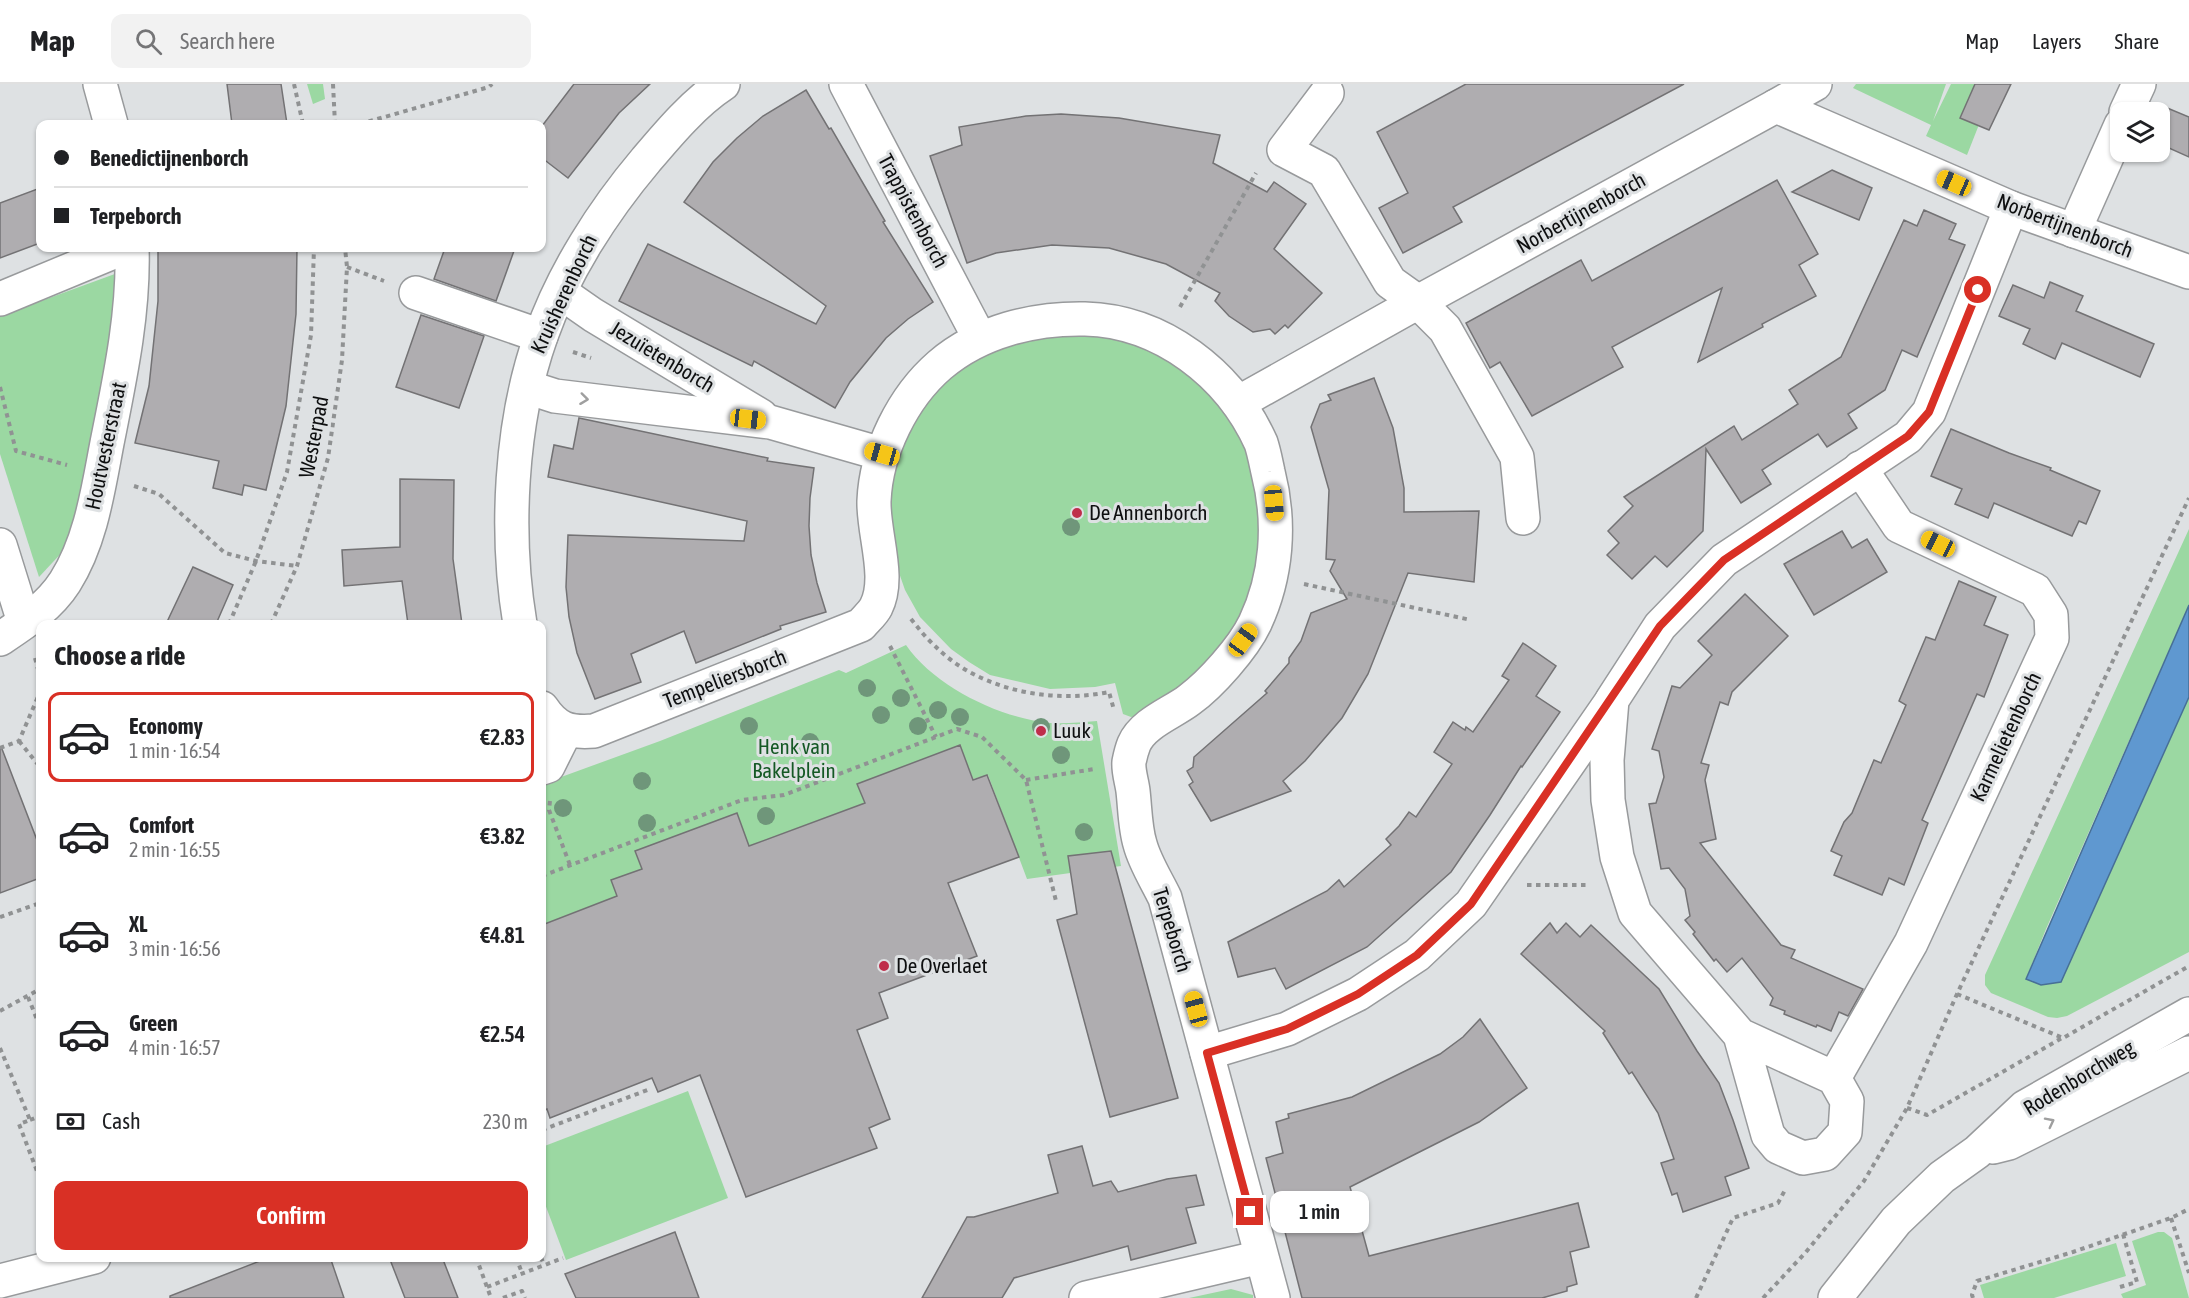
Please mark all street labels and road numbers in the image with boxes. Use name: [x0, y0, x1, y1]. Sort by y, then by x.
street label: Trappistenborch: [874, 150, 954, 271]
street label: Norbertijnenborch: [1512, 167, 1649, 257]
street label: Norbertijnenborch: [1994, 188, 2137, 262]
street label: Kruisherenborch: [525, 230, 601, 357]
street label: Jezuïetenborch: [606, 316, 719, 397]
street label: Houtvesterstraat: [80, 380, 130, 512]
street label: Westerpad: [293, 394, 333, 480]
street label: Tempeliersborch: [660, 644, 789, 712]
street label: Karmelietenborch: [1965, 668, 2046, 805]
street label: Terpeborch: [1149, 885, 1197, 975]
street label: Rodenborchweg: [2019, 1035, 2138, 1120]

